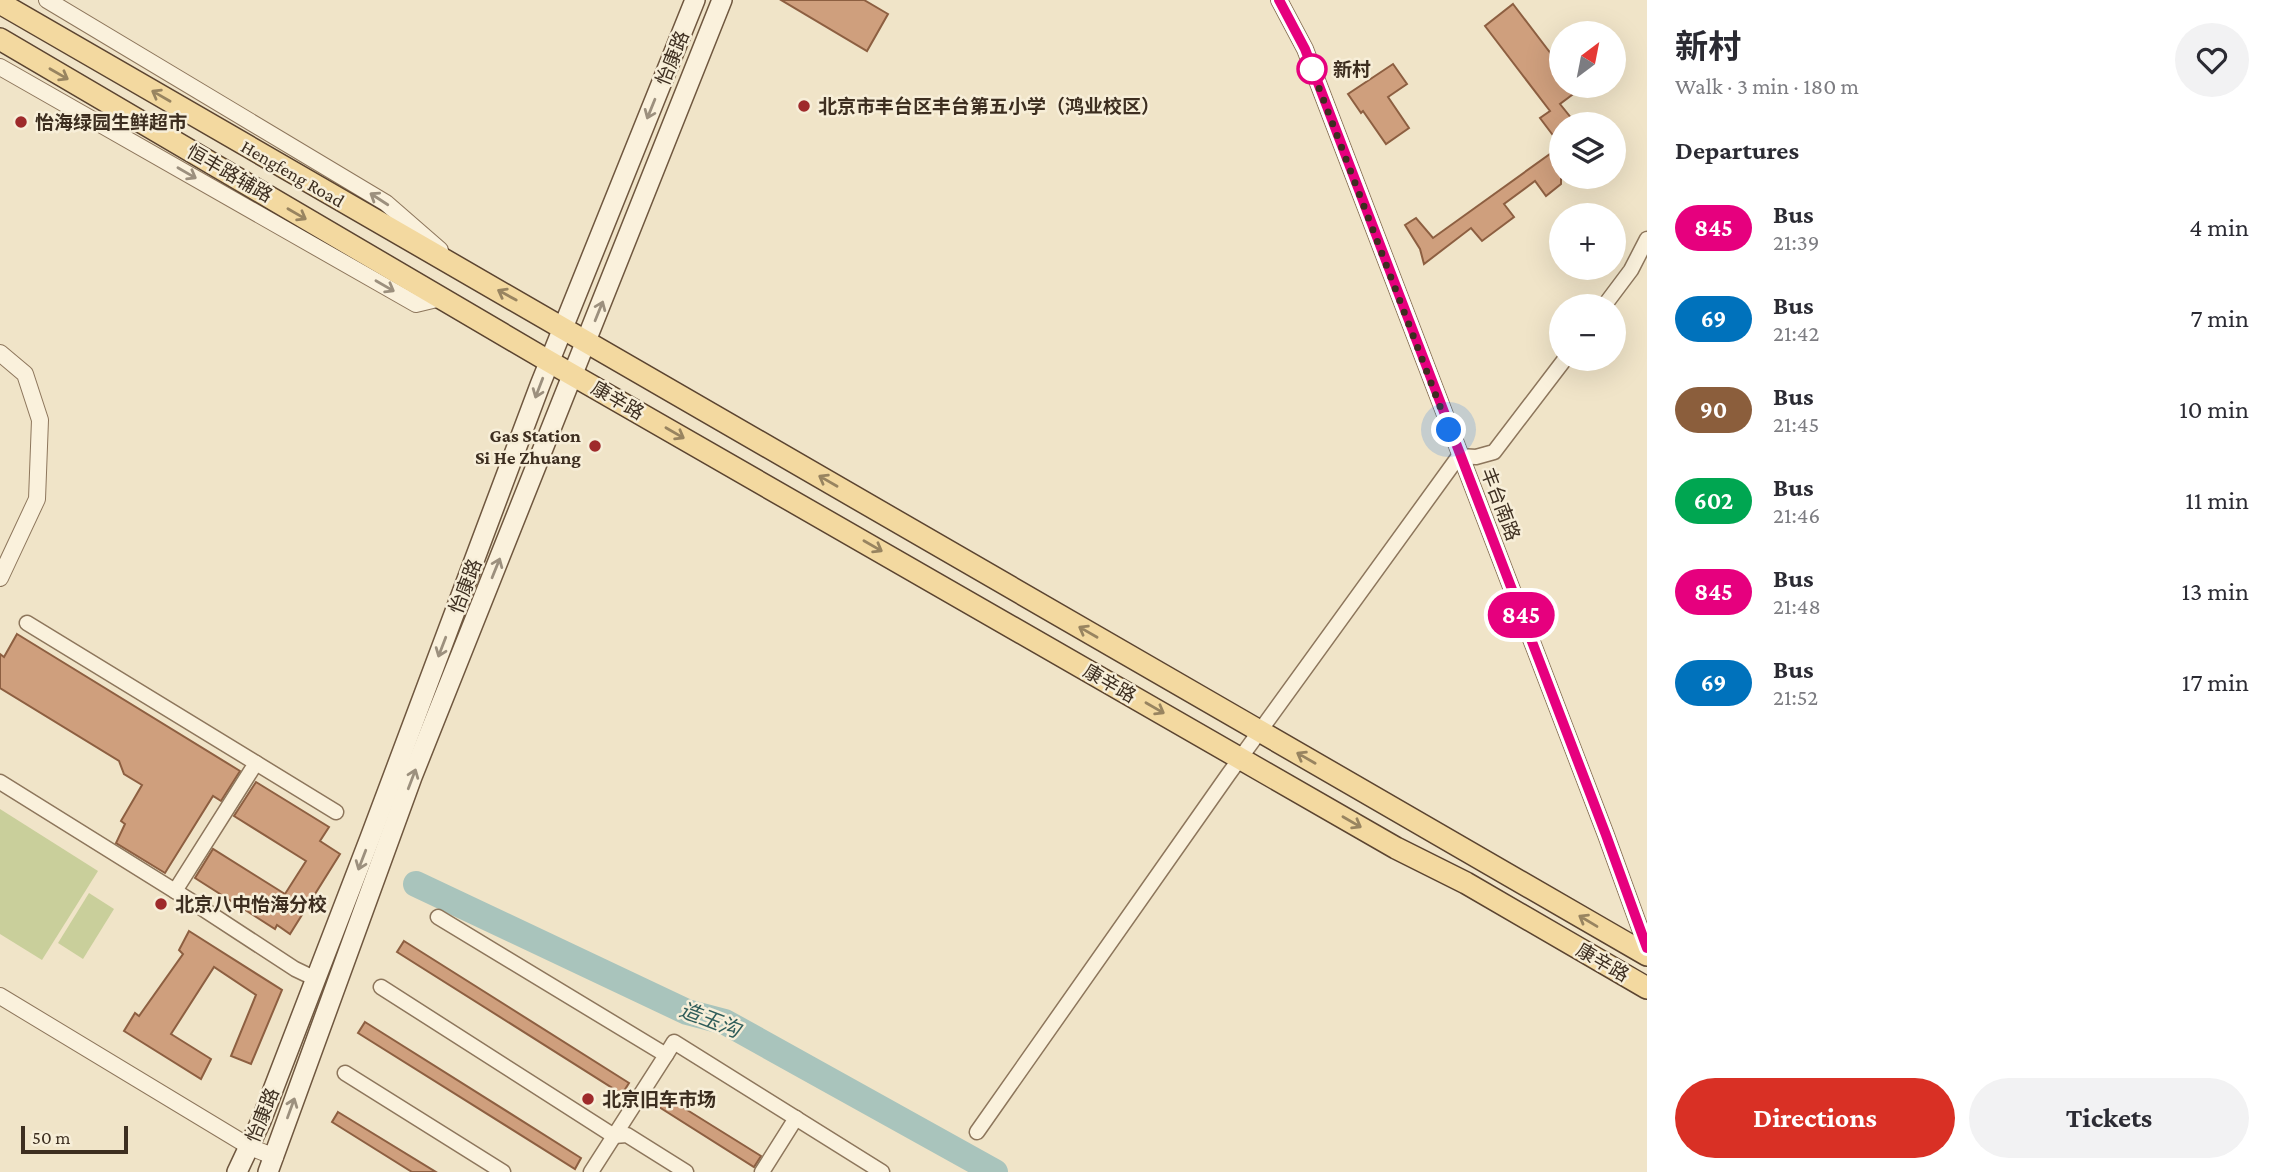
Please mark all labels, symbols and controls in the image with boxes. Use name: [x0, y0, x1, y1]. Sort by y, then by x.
north arrow: [1549, 21, 1626, 98]
map controls: [1549, 21, 1626, 371]
button: heart: [2175, 23, 2249, 97]
street label: 怡康路: [652, 28, 693, 89]
text: 新村: [1675, 28, 1741, 65]
marker: 新村: [1297, 54, 1327, 84]
place label: 新村: [1333, 59, 1371, 80]
one-way arrow: [48, 67, 68, 81]
text: Walk · 3 min · 180 m: [1675, 73, 1859, 99]
one-way arrow: [151, 89, 172, 102]
place label: 北京市丰台区丰台第五小学（鸿业校区）: [818, 96, 1160, 117]
one-way arrow: [644, 97, 657, 119]
marker: 北京市丰台区丰台第五小学（鸿业校区）: [796, 98, 812, 114]
place label: 怡海绿园生鲜超市: [35, 112, 187, 133]
button: layers: [1549, 112, 1626, 189]
marker: 怡海绿园生鲜超市: [13, 114, 29, 130]
street label: Hengfeng Road: [237, 135, 348, 211]
text: Departures: [1675, 136, 1799, 165]
street label: 恒丰路辅路: [183, 141, 276, 206]
one-way arrow: [176, 167, 197, 180]
one-way arrow: [369, 192, 389, 206]
text: Bus: [1773, 200, 1814, 229]
button: +: [1549, 203, 1626, 280]
one-way arrow: [287, 207, 307, 221]
text: 4 min: [2189, 213, 2249, 242]
text: 845: [1694, 214, 1733, 241]
text: 21:39: [1773, 229, 1819, 255]
one-way arrow: [374, 279, 394, 293]
one-way arrow: [497, 288, 518, 301]
text: Bus: [1773, 291, 1814, 320]
button: −: [1549, 294, 1626, 371]
one-way arrow: [594, 301, 607, 323]
text: 7 min: [2190, 304, 2249, 333]
text: 69: [1701, 305, 1726, 332]
text: 21:42: [1773, 320, 1819, 346]
one-way arrow: [532, 377, 545, 399]
street label: 康辛路: [588, 377, 648, 424]
text: Bus: [1773, 382, 1814, 411]
text: 10 min: [2179, 395, 2249, 424]
text: 90: [1700, 396, 1727, 423]
text: 21:45: [1773, 411, 1819, 437]
your location: [1431, 412, 1466, 447]
place label: Gas Station Si He Zhuang: [475, 425, 581, 468]
one-way arrow: [665, 426, 685, 440]
marker: Gas Station Si He Zhuang: [587, 438, 603, 454]
street label: 丰台南路: [1477, 465, 1524, 543]
one-way arrow: [818, 473, 838, 487]
text: Bus: [1773, 473, 1814, 502]
text: 11 min: [2185, 486, 2249, 515]
text: 602: [1694, 487, 1733, 514]
text: 21:46: [1773, 502, 1820, 528]
one-way arrow: [862, 539, 882, 553]
street label: 怡康路: [445, 556, 485, 617]
one-way arrow: [490, 557, 503, 579]
text: Bus: [1773, 564, 1814, 593]
text: 13 min: [2181, 577, 2249, 606]
text: 845: [1694, 578, 1733, 605]
line badge: 845: [1481, 592, 1561, 638]
text: 21:48: [1773, 593, 1821, 619]
text: 845: [1502, 601, 1540, 628]
one-way arrow: [1078, 625, 1099, 638]
one-way arrow: [435, 636, 447, 657]
text: Bus: [1773, 655, 1814, 684]
street label: 康辛路: [1080, 660, 1140, 707]
text: 17 min: [2182, 668, 2249, 697]
text: 69: [1701, 669, 1726, 696]
text: 21:52: [1773, 684, 1818, 710]
one-way arrow: [1144, 702, 1164, 716]
one-way arrow: [1297, 750, 1317, 764]
one-way arrow: [406, 769, 419, 791]
one-way arrow: [1341, 816, 1361, 830]
one-way arrow: [354, 848, 367, 870]
place label: 北京八中怡海分校: [175, 894, 327, 915]
marker: 北京八中怡海分校: [153, 896, 169, 912]
one-way arrow: [1578, 914, 1598, 928]
street label: 康辛路: [1573, 939, 1633, 986]
water label: 造玉沟: [676, 998, 746, 1043]
button: Directions: [1675, 1078, 1955, 1158]
button: Tickets: [1969, 1078, 2249, 1158]
street label: 怡康路: [242, 1085, 283, 1146]
place label: 北京旧车市场: [602, 1089, 716, 1110]
marker: 北京旧车市场: [580, 1091, 596, 1107]
one-way arrow: [286, 1097, 298, 1119]
scale bar: [21, 1123, 128, 1155]
text: 50 m: [32, 1127, 71, 1148]

